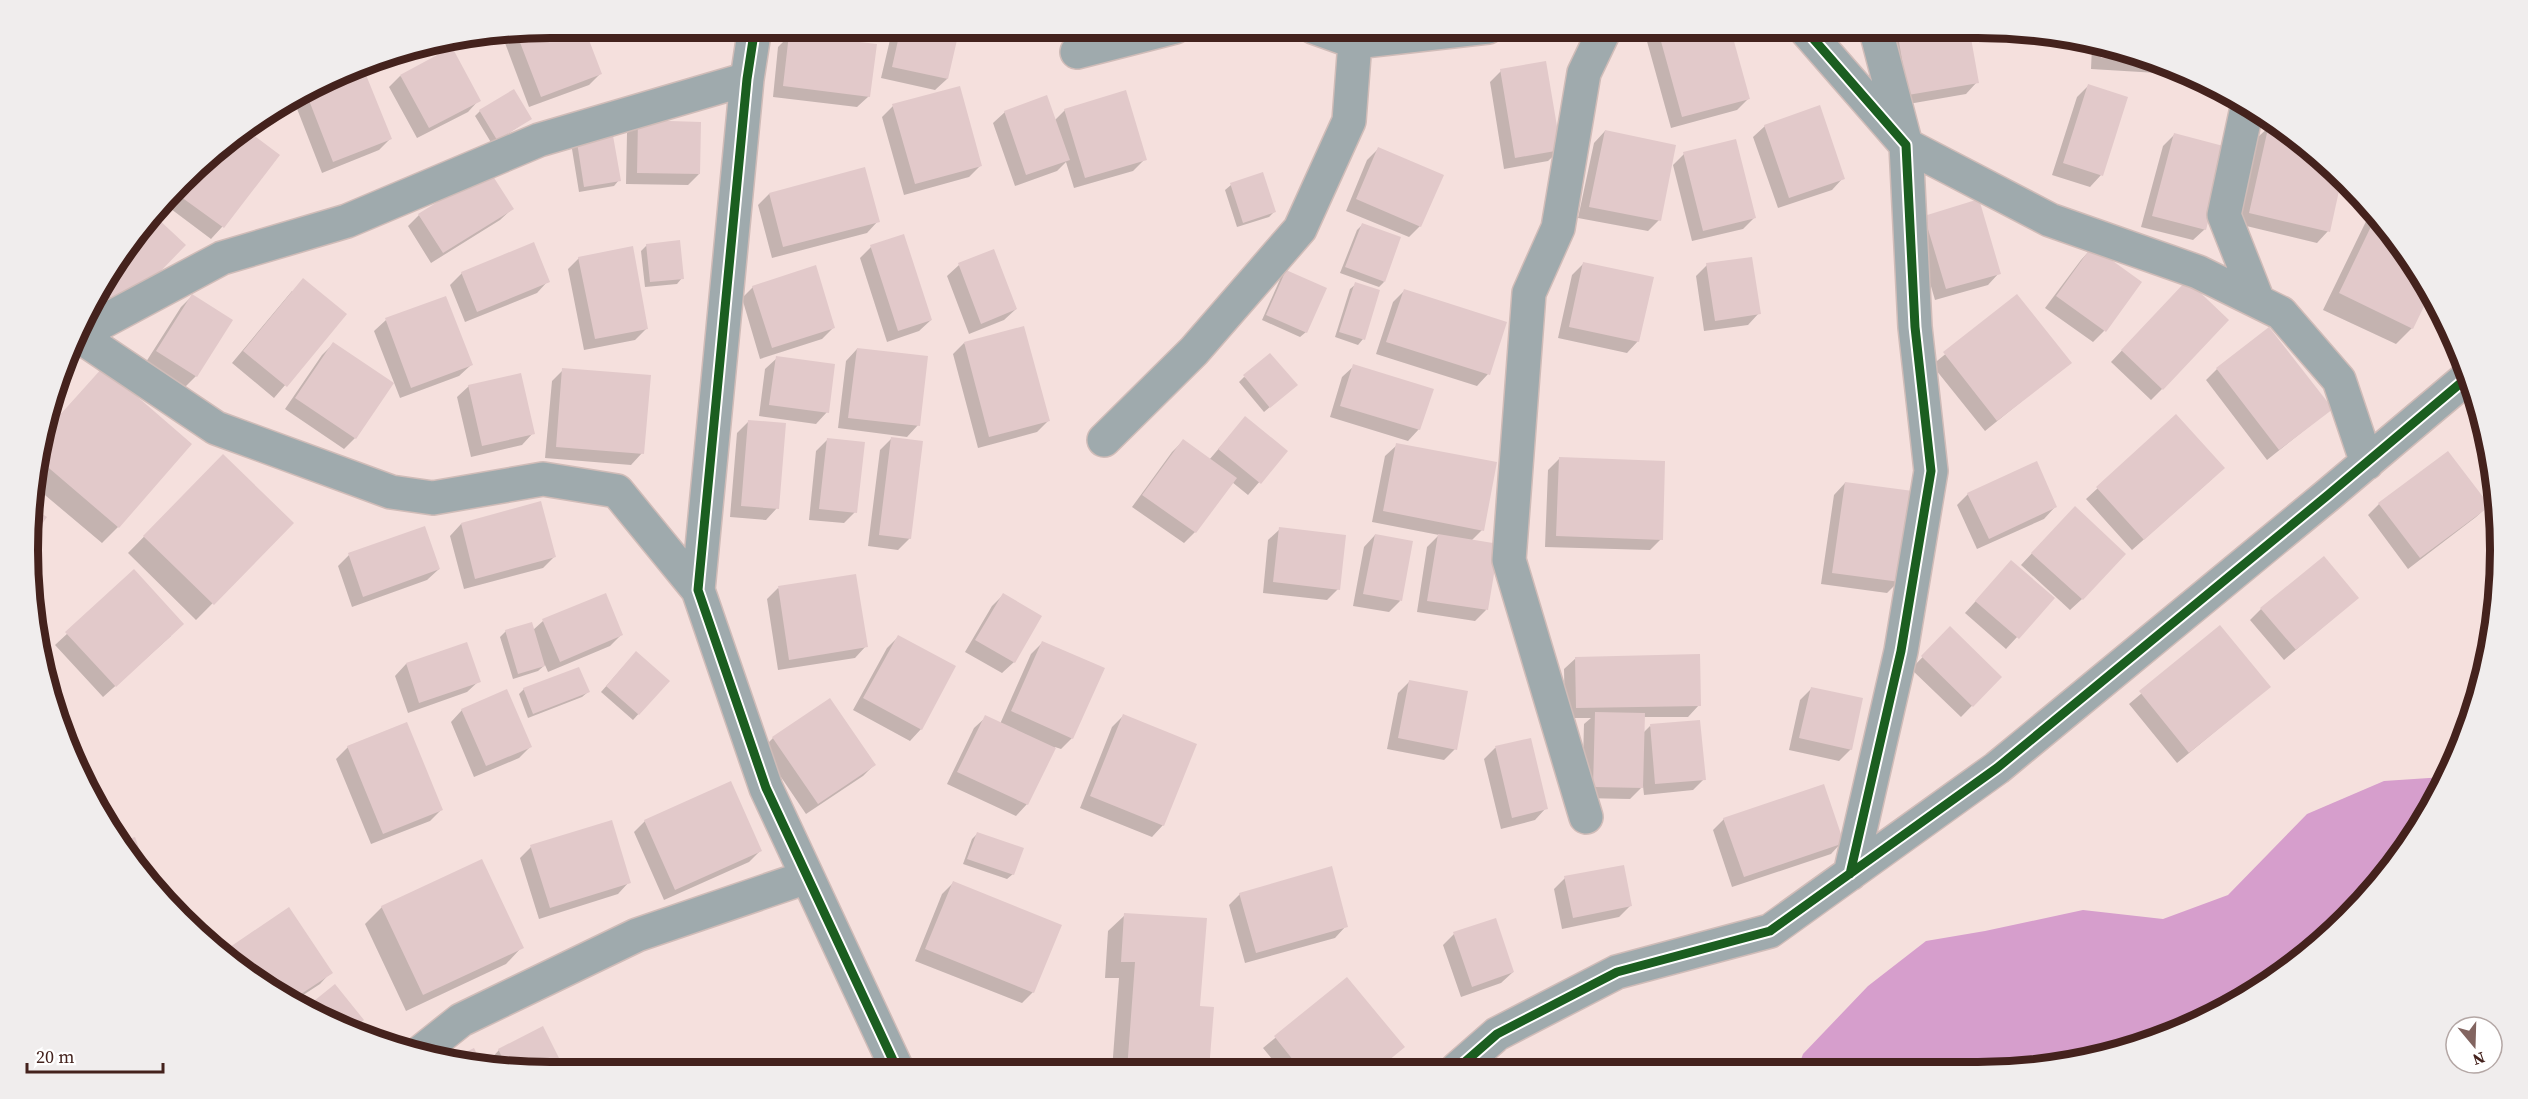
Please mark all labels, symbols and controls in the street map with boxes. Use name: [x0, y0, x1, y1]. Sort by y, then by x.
north arrow: [2444, 1015, 2504, 1075]
scale bar: [27, 1036, 164, 1074]
text: 20 m: [36, 1044, 74, 1069]
text: N: [2469, 1047, 2488, 1072]

